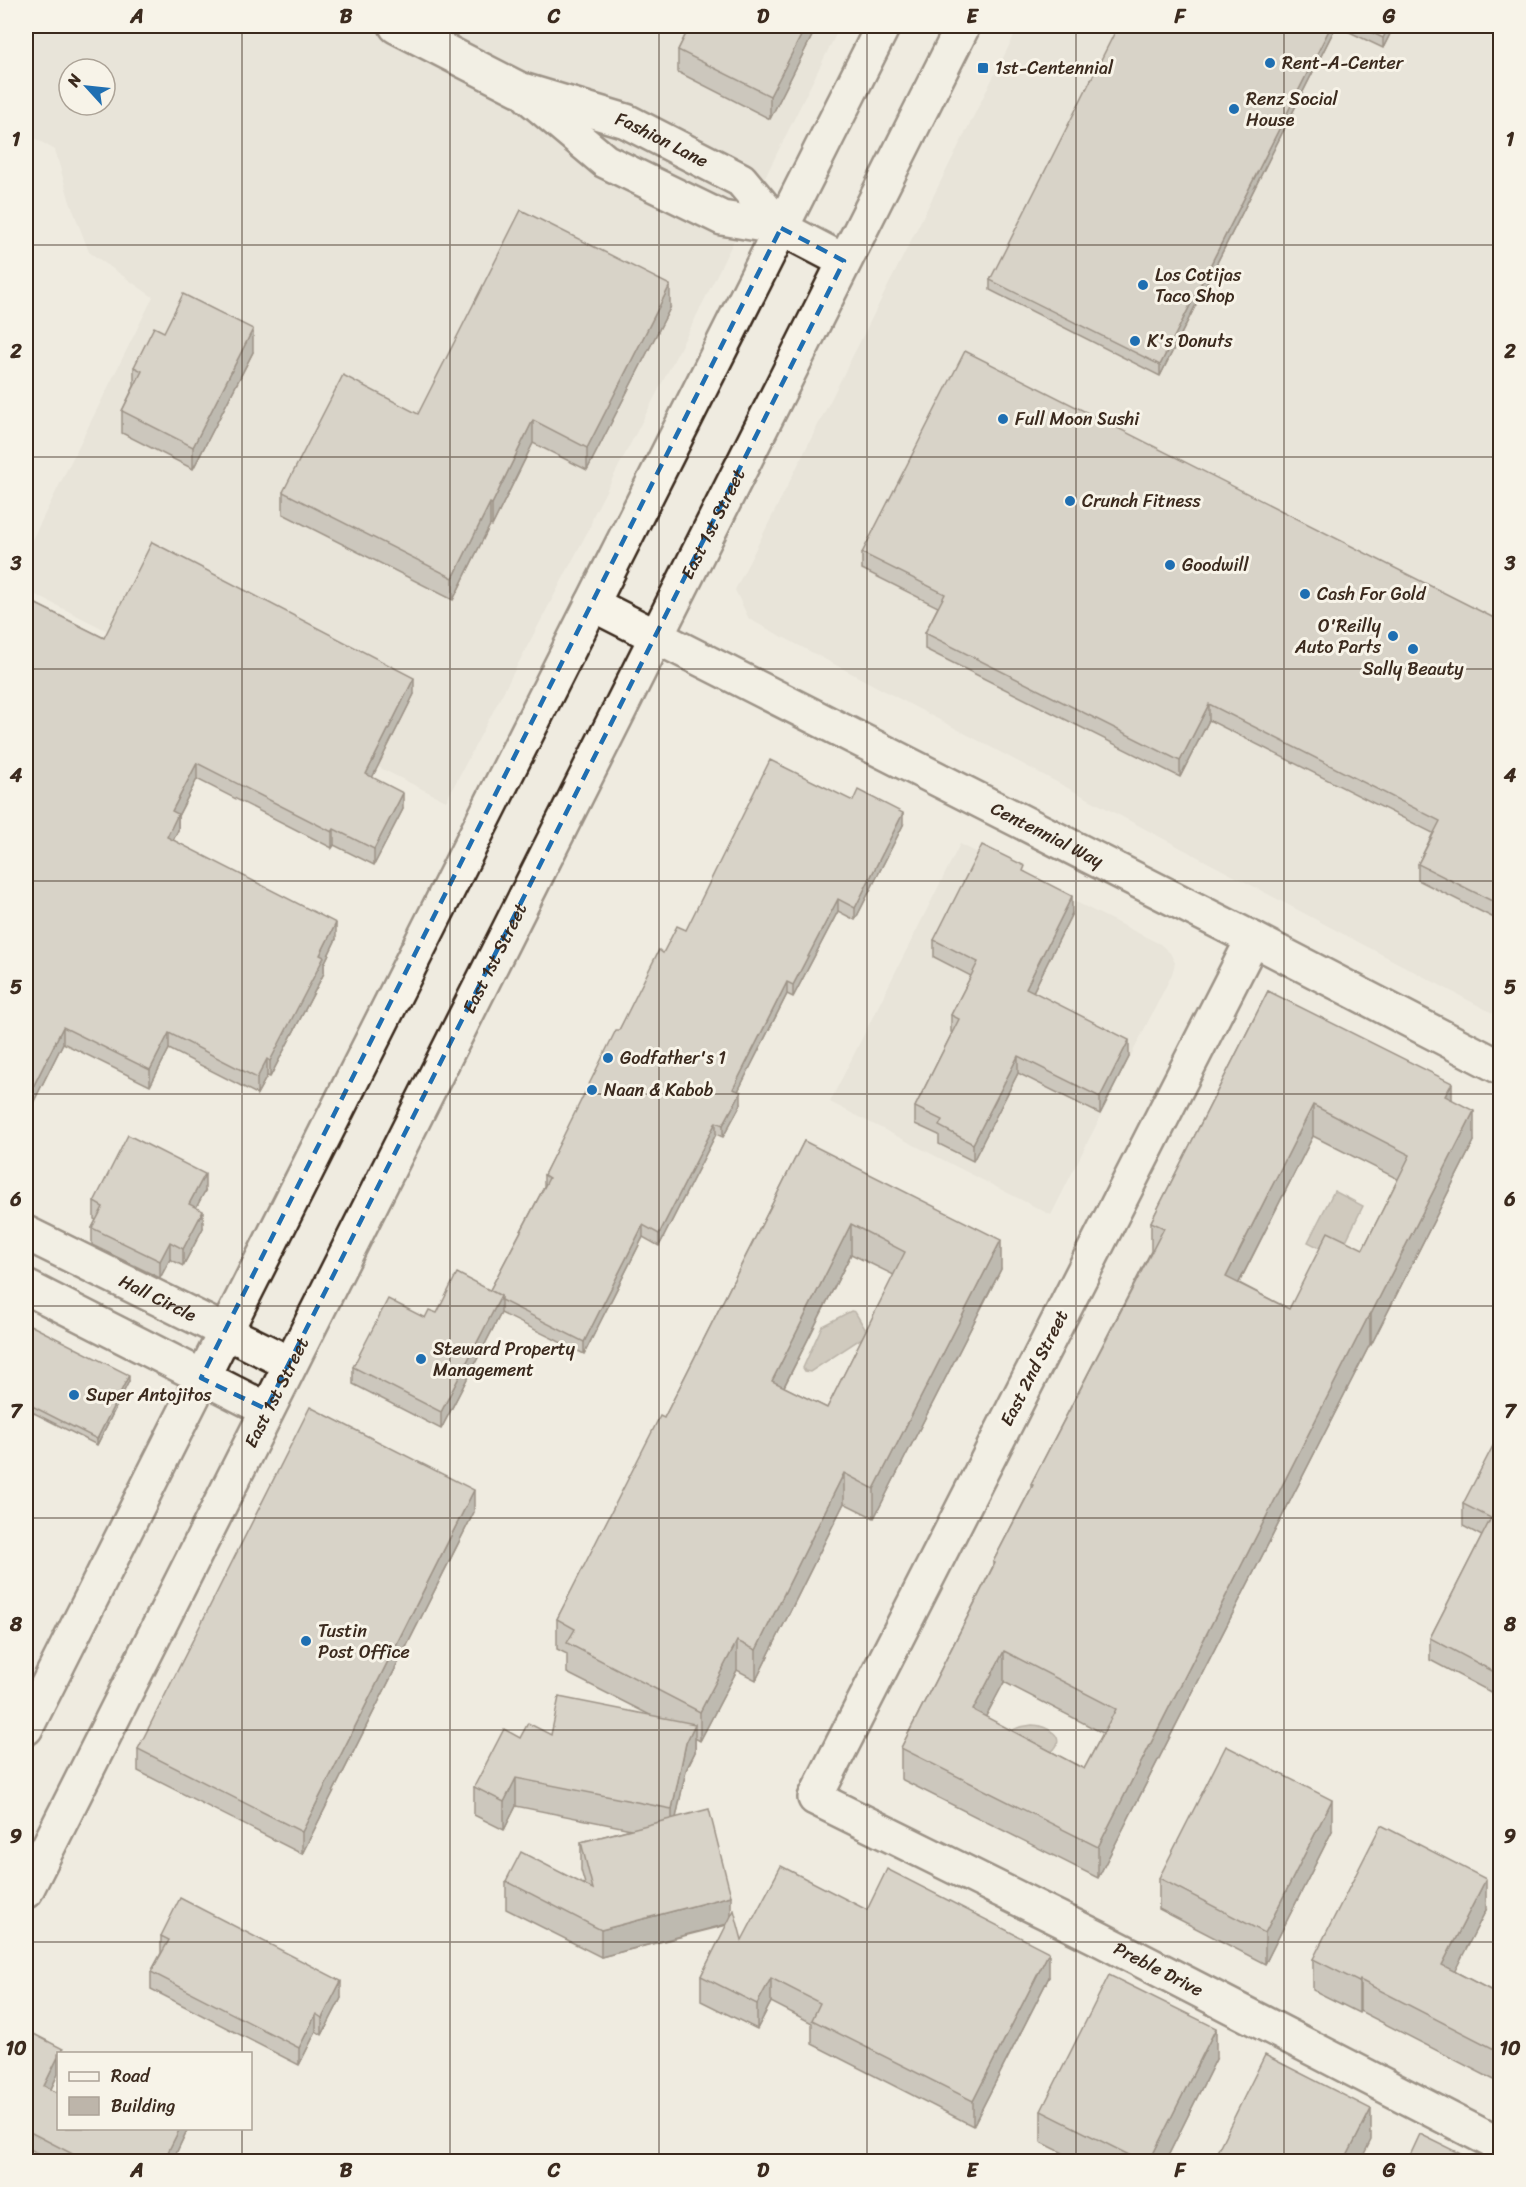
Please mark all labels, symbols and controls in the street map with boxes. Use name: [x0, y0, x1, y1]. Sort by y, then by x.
text: A: [129, 0, 144, 34]
text: B: [340, 0, 353, 34]
text: C: [547, 0, 561, 34]
text: D: [757, 0, 770, 34]
text: E: [966, 0, 979, 34]
text: F: [1174, 0, 1187, 34]
text: G: [1382, 0, 1396, 34]
place label: Rent-A-Center: [1282, 47, 1405, 79]
place label: 1st-Centennial: [995, 52, 1114, 84]
marker: Rent-A-Center: [1263, 56, 1277, 70]
north arrow: [57, 57, 117, 117]
marker: 1st-Centennial: [976, 61, 990, 75]
text: N: [58, 68, 90, 93]
place label: Renz Social House: [1246, 83, 1339, 136]
marker: Renz Social House: [1227, 102, 1241, 116]
street label: Fashion Lane: [611, 103, 714, 177]
text: 1: [12, 122, 21, 157]
text: 1: [1506, 122, 1515, 157]
place label: Los Cotijas Taco Shop: [1155, 259, 1242, 312]
marker: Los Cotijas Taco Shop: [1136, 278, 1150, 292]
place label: K's Donuts: [1147, 325, 1233, 357]
text: 2: [9, 334, 22, 369]
marker: K's Donuts: [1128, 334, 1142, 348]
text: 2: [1503, 334, 1516, 369]
place label: Full Moon Sushi: [1015, 403, 1140, 435]
marker: Full Moon Sushi: [996, 412, 1010, 426]
street label: East 1st Street: [672, 463, 754, 585]
place label: Crunch Fitness: [1082, 485, 1201, 517]
marker: Crunch Fitness: [1063, 494, 1077, 508]
text: 3: [10, 546, 22, 581]
text: 3: [1504, 546, 1516, 581]
place label: Goodwill: [1182, 549, 1250, 581]
marker: Goodwill: [1163, 558, 1177, 572]
place label: Cash For Gold: [1317, 578, 1427, 610]
marker: Cash For Gold: [1298, 587, 1312, 601]
place label: O'Reilly Auto Parts: [1294, 610, 1382, 663]
marker: O'Reilly Auto Parts: [1386, 629, 1400, 643]
marker: Sally Beauty: [1406, 642, 1420, 656]
place label: Sally Beauty: [1362, 653, 1464, 685]
text: 4: [9, 758, 23, 793]
text: 4: [1503, 758, 1517, 793]
street label: Centennial Way: [985, 793, 1110, 877]
street label: East 1st Street: [453, 897, 536, 1019]
text: 5: [10, 970, 22, 1005]
text: 5: [1504, 970, 1516, 1005]
place label: Godfather's 1: [620, 1042, 726, 1074]
marker: Godfather's 1: [601, 1051, 615, 1065]
place label: Naan & Kabob: [604, 1074, 714, 1106]
marker: Naan & Kabob: [585, 1083, 599, 1097]
text: 6: [9, 1182, 22, 1217]
text: 6: [1503, 1182, 1516, 1217]
street label: Hall Circle: [113, 1265, 202, 1331]
street label: East 2nd Street: [991, 1304, 1077, 1432]
street label: East 1st Street: [235, 1331, 318, 1453]
place label: Steward Property Management: [433, 1333, 576, 1386]
marker: Steward Property Management: [414, 1352, 428, 1366]
place label: Super Antojitos: [86, 1379, 212, 1411]
marker: Super Antojitos: [67, 1388, 81, 1402]
text: 7: [10, 1394, 23, 1429]
text: 7: [1504, 1394, 1517, 1429]
text: 8: [9, 1607, 23, 1642]
text: 8: [1503, 1607, 1517, 1642]
place label: Tustin Post Office: [318, 1615, 410, 1668]
marker: Tustin Post Office: [299, 1634, 313, 1648]
text: 9: [10, 1819, 22, 1854]
text: 9: [1504, 1819, 1516, 1854]
street label: Preble Drive: [1108, 1933, 1209, 2006]
text: 10: [5, 2031, 27, 2066]
text: 10: [1499, 2031, 1521, 2066]
legend: [57, 2052, 252, 2130]
text: Road: [111, 2060, 151, 2092]
text: Building: [111, 2090, 175, 2122]
text: A: [129, 2153, 144, 2187]
text: B: [340, 2153, 353, 2187]
text: C: [547, 2153, 561, 2187]
text: D: [757, 2153, 770, 2187]
text: E: [966, 2153, 979, 2187]
text: F: [1174, 2153, 1187, 2187]
text: G: [1382, 2153, 1396, 2187]

